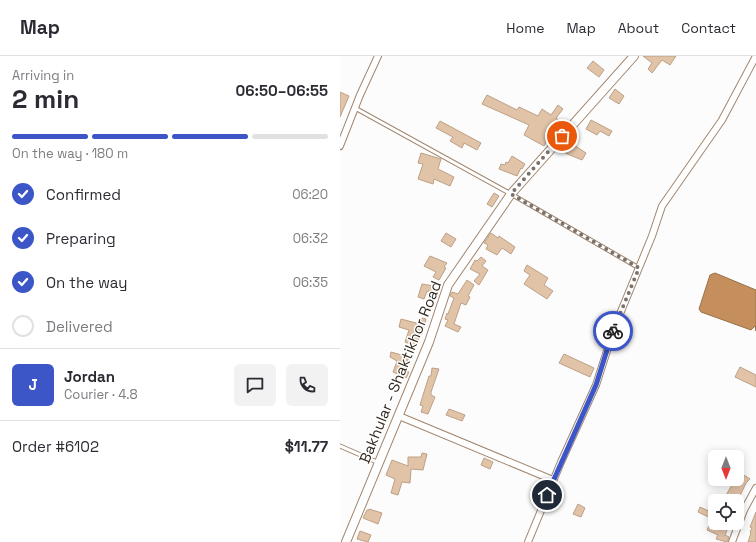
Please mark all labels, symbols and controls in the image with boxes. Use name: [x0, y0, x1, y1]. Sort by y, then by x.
text: Map: [20, 15, 60, 40]
text: Home: [506, 19, 544, 37]
text: Map: [566, 19, 596, 37]
text: About: [618, 19, 659, 37]
text: Contact: [681, 19, 736, 37]
text: Arriving in: [12, 67, 74, 84]
text: 06:50–06:55: [236, 81, 328, 100]
text: 2 min: [12, 82, 79, 116]
pin: [545, 119, 579, 153]
icon: bag: [551, 125, 573, 147]
text: On the way · 180 m: [12, 145, 128, 162]
icon: check: [12, 183, 34, 205]
text: Confirmed: [46, 185, 121, 204]
text: 06:20: [292, 186, 328, 203]
icon: check: [12, 227, 34, 249]
text: Preparing: [46, 229, 116, 248]
text: 06:32: [293, 230, 328, 247]
icon: check: [12, 271, 34, 293]
text: On the way: [46, 273, 127, 292]
text: 06:35: [293, 274, 328, 291]
street label: Bakhular - Shaktikhor Road: [355, 278, 445, 466]
courier: [593, 311, 633, 351]
text: Delivered: [46, 317, 113, 336]
icon: bike: [602, 320, 624, 342]
button: chat: [234, 364, 276, 406]
button: phone: [286, 364, 328, 406]
text: Jordan: [64, 367, 115, 386]
text: J: [28, 375, 38, 394]
text: Courier · 4.8: [64, 386, 138, 403]
text: Order #6102: [12, 437, 99, 456]
text: $11.77: [285, 437, 328, 456]
north arrow: [708, 450, 744, 486]
map controls: [708, 450, 744, 530]
pin: [530, 478, 564, 512]
icon: home: [536, 484, 558, 506]
button: locate: [708, 494, 744, 530]

